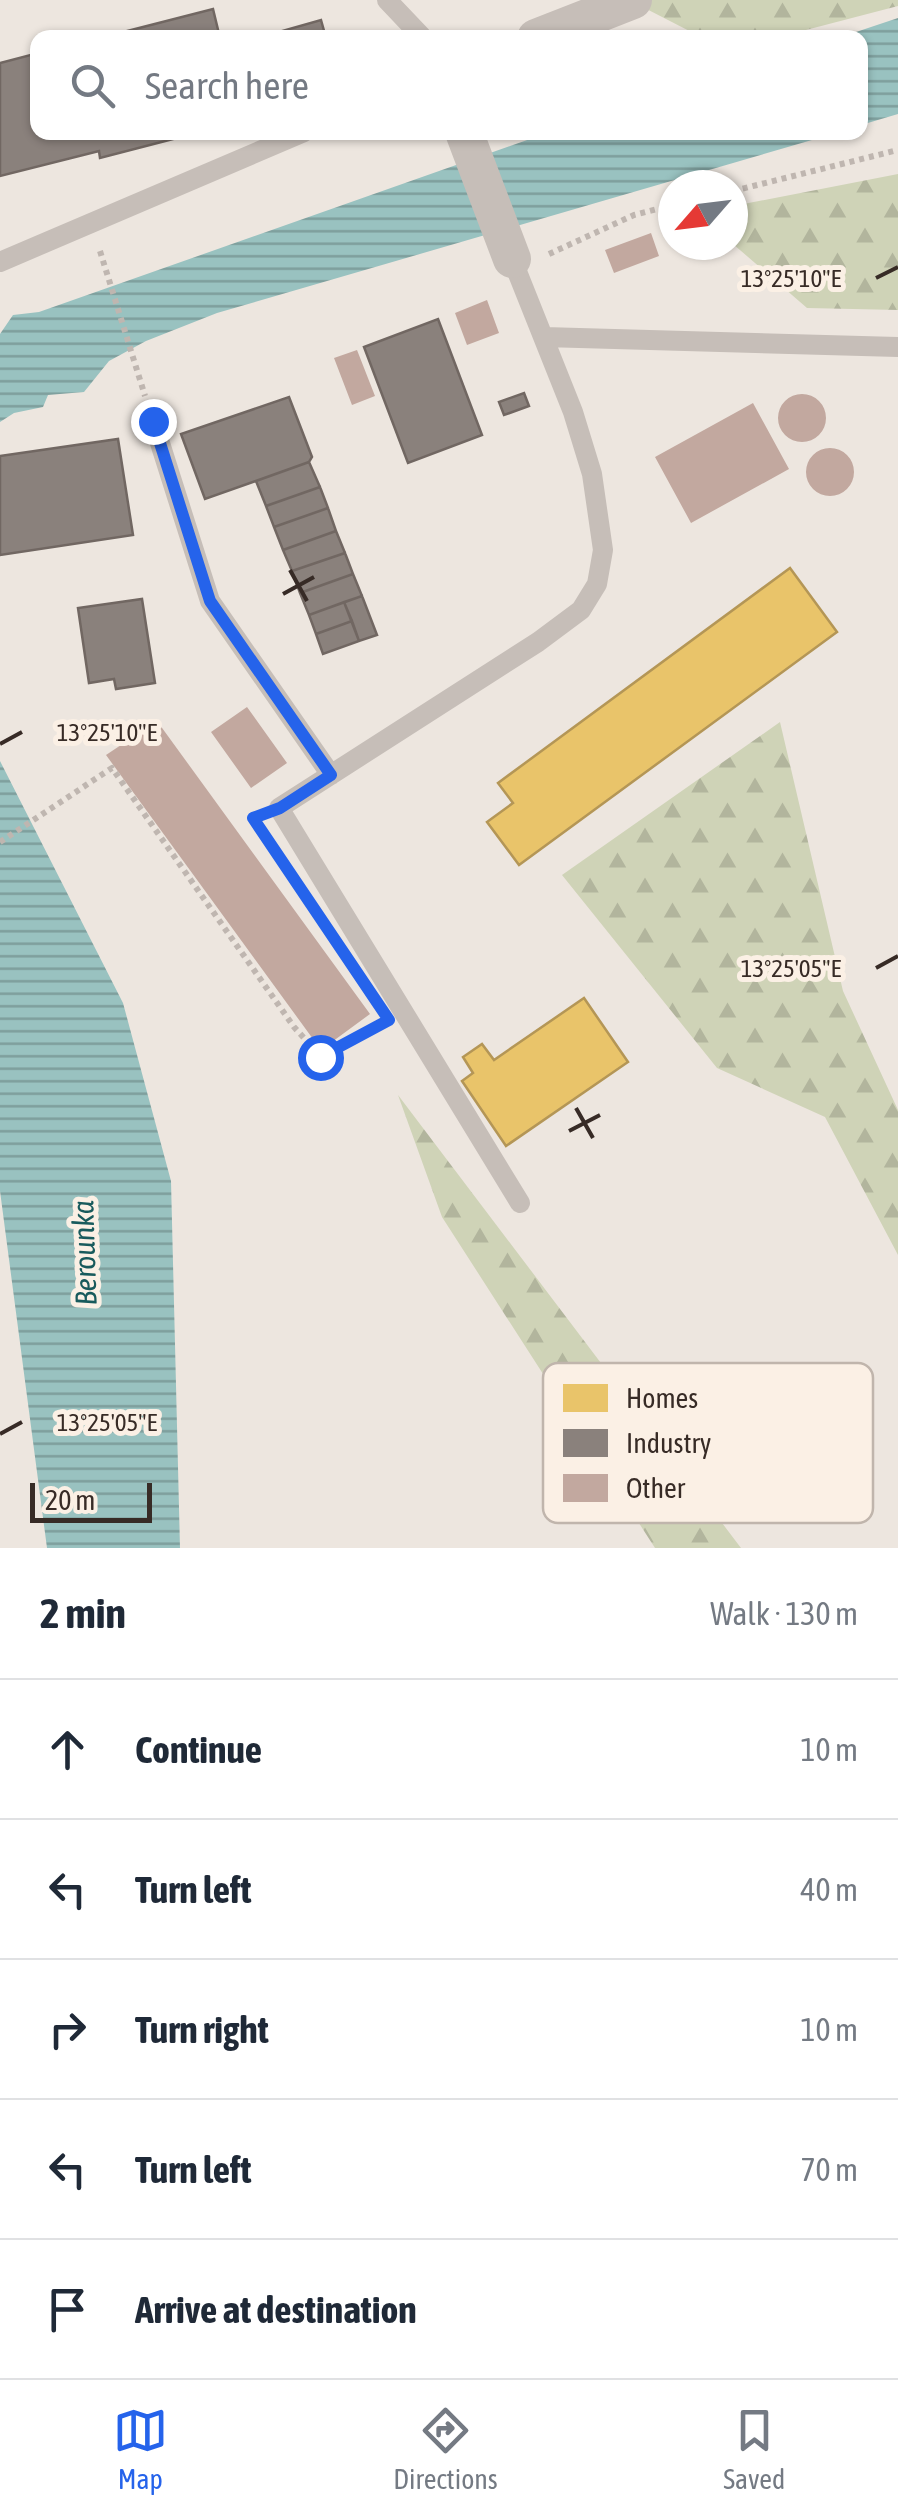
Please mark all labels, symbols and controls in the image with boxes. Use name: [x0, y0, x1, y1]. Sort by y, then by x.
search box: [30, 30, 868, 140]
icon: search: [65, 58, 120, 113]
text: Search here: [145, 64, 309, 107]
north arrow: [658, 170, 748, 260]
text: 13°25'10"E: [741, 264, 841, 292]
route end: [131, 399, 177, 445]
text: 13°25'10"E: [57, 718, 157, 746]
text: 13°25'05"E: [741, 954, 841, 982]
route start: [298, 1035, 344, 1081]
water label: Berounka: [65, 1200, 103, 1306]
legend: [543, 1363, 873, 1523]
text: Homes: [626, 1382, 698, 1414]
text: 13°25'05"E: [57, 1408, 157, 1436]
text: Industry: [626, 1427, 711, 1459]
text: Other: [626, 1472, 686, 1504]
scale bar: [30, 1478, 152, 1522]
text: 20 m: [45, 1484, 95, 1516]
text: 2 min: [40, 1589, 126, 1637]
text: Walk · 130 m: [710, 1595, 858, 1632]
icon: ahead: [40, 1722, 95, 1777]
text: Continue: [135, 1728, 262, 1771]
text: 10 m: [800, 1731, 858, 1768]
icon: left: [40, 1862, 95, 1917]
text: Turn left: [135, 1868, 251, 1911]
text: 40 m: [800, 1871, 858, 1908]
icon: right: [40, 2002, 95, 2057]
text: Turn right: [135, 2008, 269, 2051]
text: 10 m: [800, 2011, 858, 2048]
icon: left: [40, 2142, 95, 2197]
text: Turn left: [135, 2148, 251, 2191]
text: 70 m: [800, 2151, 858, 2188]
icon: arrive: [40, 2282, 95, 2337]
text: Arrive at destination: [135, 2288, 417, 2331]
tab: Map: [113, 2403, 168, 2495]
tab: Directions: [393, 2403, 498, 2495]
tab: Saved: [723, 2403, 785, 2495]

